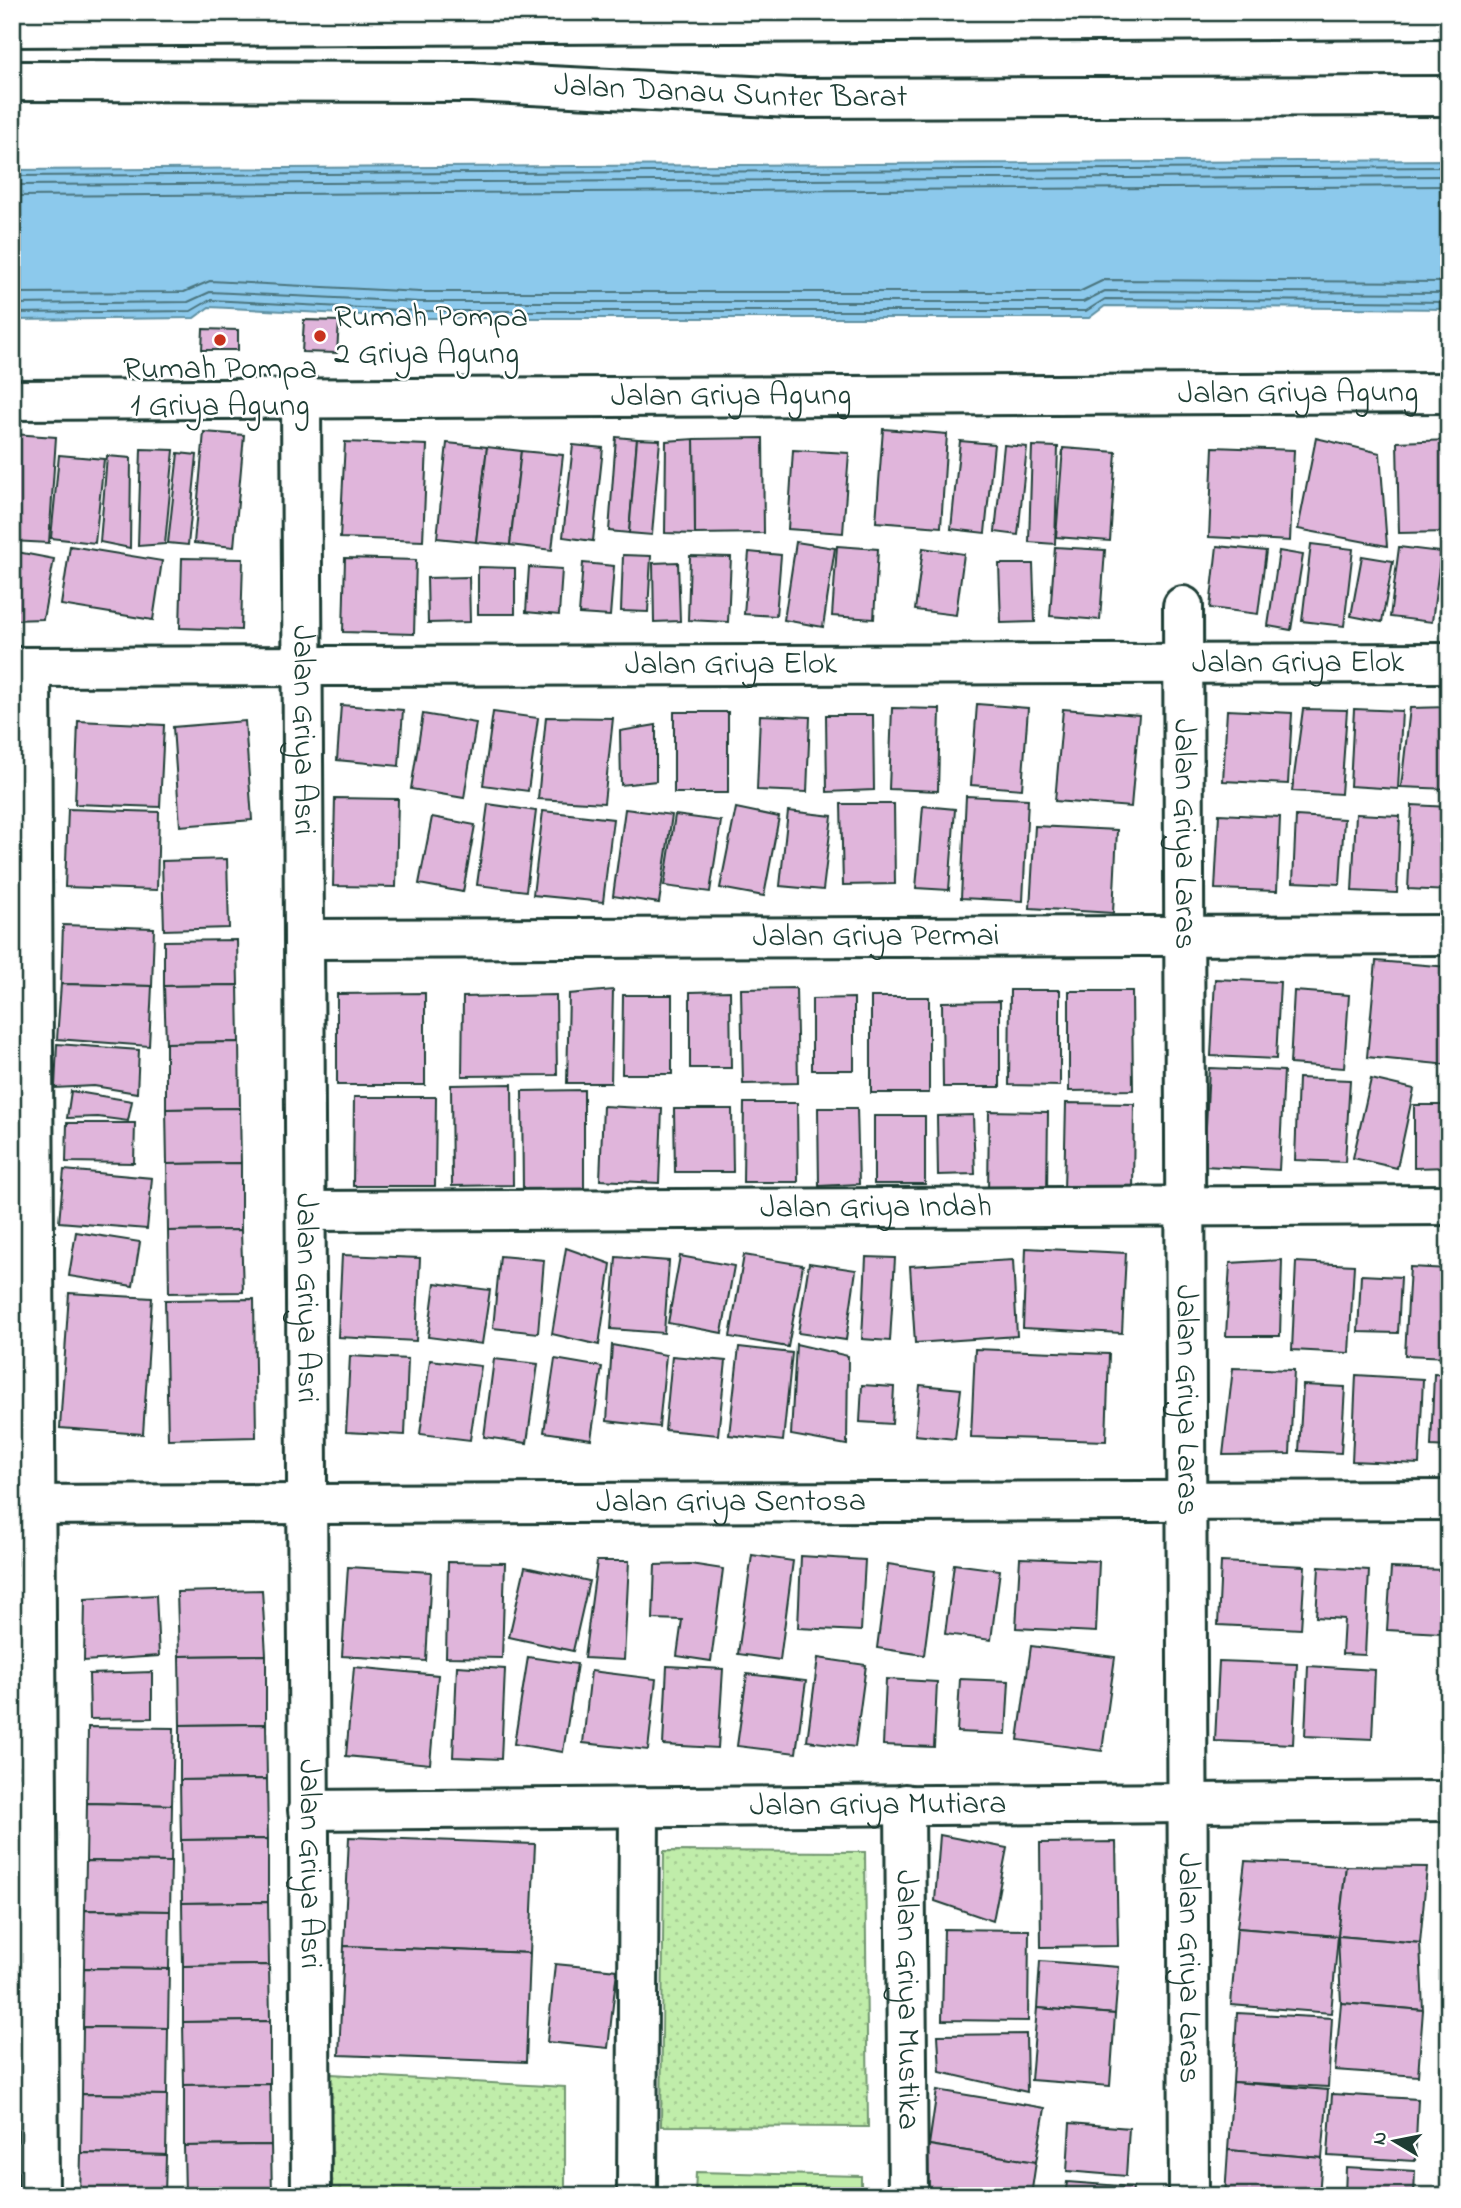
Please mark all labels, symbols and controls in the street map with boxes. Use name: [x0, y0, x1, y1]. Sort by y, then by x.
street label: Jalan Danau Sunter Barat: [553, 63, 908, 122]
place label: Rumah Pompa 2 Griya Agung: [334, 295, 528, 379]
marker: Rumah Pompa 2 Griya Agung: [312, 328, 328, 344]
marker: Rumah Pompa 1 Griya Agung: [212, 332, 228, 348]
place label: Rumah Pompa 1 Griya Agung: [123, 347, 317, 431]
street label: Jalan Griya Agung: [1177, 370, 1418, 418]
street label: Jalan Griya Agung: [610, 372, 851, 421]
street label: Jalan Griya Asri: [279, 625, 327, 835]
street label: Jalan Griya Elok: [1192, 640, 1405, 687]
street label: Jalan Griya Elok: [625, 641, 838, 689]
street label: Jalan Griya Laras: [1160, 718, 1208, 950]
street label: Jalan Griya Permai: [752, 913, 1000, 961]
street label: Jalan Griya Indah: [760, 1184, 992, 1232]
street label: Jalan Griya Asri: [282, 1193, 330, 1403]
street label: Jalan Griya Laras: [1162, 1284, 1210, 1516]
street label: Jalan Griya Sentosa: [596, 1479, 866, 1526]
street label: Jalan Griya Asri: [285, 1759, 333, 1969]
street label: Jalan Griya Mutiara: [749, 1781, 1007, 1830]
street label: Jalan Griya Laras: [1164, 1852, 1212, 2084]
street label: Jalan Griya Mustika: [882, 1870, 931, 2130]
north arrow: [1360, 2106, 1430, 2176]
text: N: [1366, 2130, 1395, 2147]

